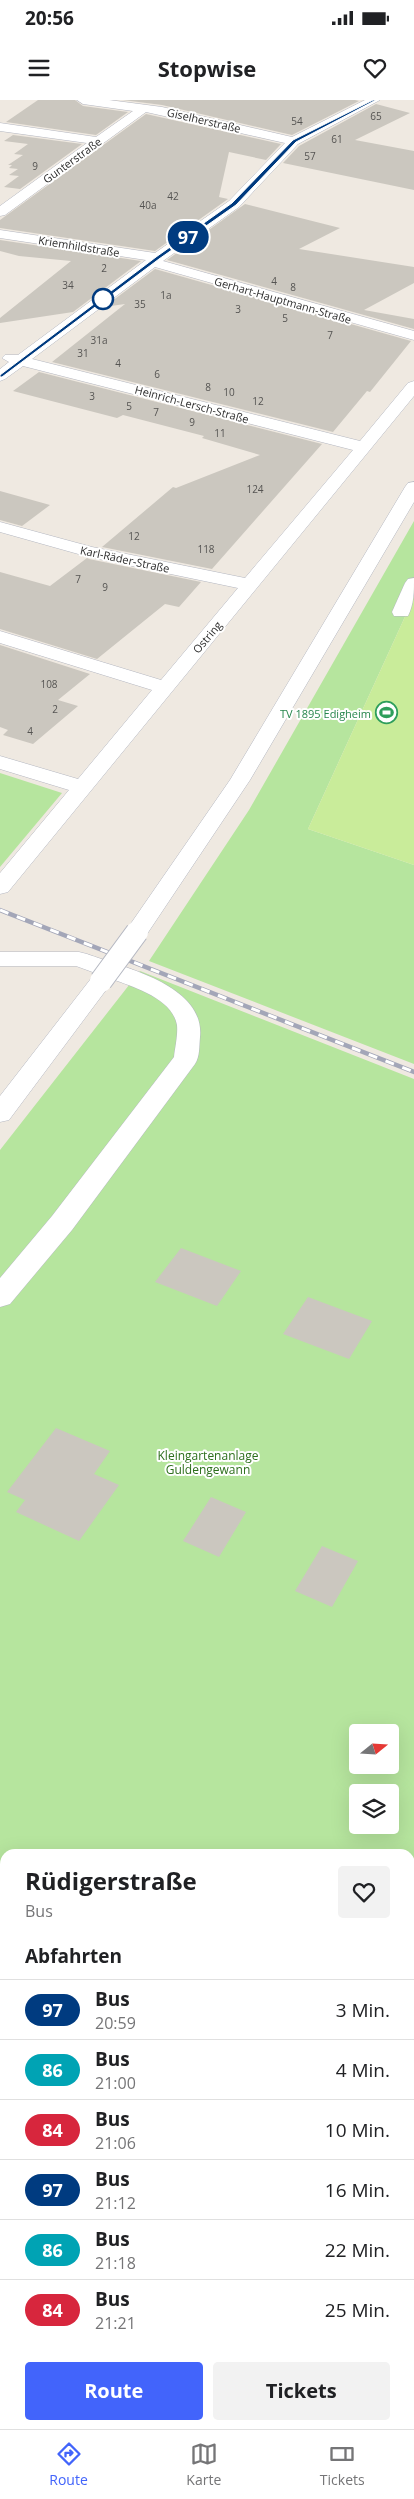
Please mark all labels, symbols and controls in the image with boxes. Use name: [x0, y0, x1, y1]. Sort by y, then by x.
text: 20:56: [25, 5, 74, 31]
text: Stopwise: [158, 53, 256, 83]
icon: menu: [25, 54, 53, 82]
icon: heart: [361, 54, 389, 82]
street label: Giselherstraße: [166, 104, 242, 136]
house number: 65: [370, 109, 382, 123]
house number: 54: [291, 114, 303, 128]
house number: 61: [331, 132, 343, 146]
street label: Gunterstraße: [40, 134, 104, 186]
house number: 57: [304, 149, 316, 163]
house number: 9: [32, 159, 38, 173]
house number: 42: [167, 189, 179, 203]
house number: 40a: [140, 198, 157, 212]
line badge: 97: [166, 221, 210, 253]
text: 97: [178, 225, 198, 249]
street label: Kriemhildstraße: [37, 232, 121, 260]
house number: 2: [101, 261, 107, 275]
street label: Gerhart-Hauptmann-Straße: [213, 273, 353, 327]
house number: 4: [271, 274, 277, 288]
house number: 34: [62, 278, 74, 292]
house number: 8: [290, 280, 296, 294]
unlabelled marker: [92, 288, 114, 310]
house number: 1a: [160, 288, 172, 302]
house number: 35: [134, 297, 146, 311]
house number: 3: [235, 302, 241, 316]
house number: 5: [282, 311, 288, 325]
house number: 7: [327, 328, 333, 342]
house number: 31a: [91, 333, 108, 347]
house number: 31: [77, 346, 89, 360]
house number: 4: [115, 356, 121, 370]
house number: 6: [154, 367, 160, 381]
house number: 8: [205, 380, 211, 394]
street label: Heinrich-Lersch-Straße: [133, 382, 251, 426]
house number: 10: [223, 385, 235, 399]
house number: 3: [89, 389, 95, 403]
house number: 12: [252, 394, 264, 408]
house number: 5: [126, 399, 132, 413]
house number: 7: [153, 405, 159, 419]
house number: 9: [189, 415, 195, 429]
house number: 11: [214, 426, 226, 440]
house number: 124: [246, 482, 264, 496]
house number: 12: [128, 529, 140, 543]
street label: Karl-Räder-Straße: [79, 542, 171, 576]
house number: 118: [197, 542, 215, 556]
house number: 7: [75, 572, 81, 586]
house number: 9: [102, 580, 108, 594]
street label: Ostring: [189, 618, 225, 656]
house number: 108: [40, 677, 58, 691]
sports icon: TV 1895 Edigheim: [375, 701, 399, 725]
house number: 2: [52, 702, 58, 716]
place label: TV 1895 Edigheim: [280, 706, 371, 721]
house number: 4: [27, 724, 33, 738]
park label: Kleingartenanlage Guldengewann: [158, 1447, 259, 1478]
north arrow: [349, 1724, 399, 1774]
map controls: [349, 1724, 399, 1834]
button: layers: [349, 1784, 399, 1834]
text: Rüdigerstraße: [25, 1864, 197, 1897]
button: heart: [338, 1866, 390, 1918]
text: Bus: [25, 1900, 53, 1922]
text: Abfahrten: [25, 1943, 122, 1969]
text: Bus: [95, 1986, 130, 2012]
text: 3 Min.: [336, 1997, 390, 2023]
text: 97: [42, 1998, 63, 2022]
text: 20:59: [95, 2012, 136, 2034]
text: Bus: [95, 2046, 130, 2072]
text: 4 Min.: [336, 2057, 390, 2083]
text: 86: [42, 2058, 63, 2082]
text: 21:00: [95, 2072, 136, 2094]
text: Bus: [95, 2106, 130, 2132]
text: 10 Min.: [325, 2117, 390, 2143]
text: 84: [42, 2118, 63, 2142]
text: 21:06: [95, 2132, 136, 2154]
text: Bus: [95, 2166, 130, 2192]
text: 16 Min.: [325, 2177, 390, 2203]
text: 97: [42, 2178, 63, 2202]
text: 21:12: [95, 2192, 136, 2214]
text: Bus: [95, 2226, 130, 2252]
text: 22 Min.: [325, 2237, 390, 2263]
text: 86: [42, 2238, 63, 2262]
text: 21:18: [95, 2252, 136, 2274]
text: Bus: [95, 2286, 130, 2312]
text: 25 Min.: [325, 2297, 390, 2323]
text: 84: [42, 2298, 63, 2322]
text: 21:21: [95, 2312, 136, 2334]
button: Route: [25, 2362, 203, 2420]
button: Tickets: [213, 2362, 390, 2420]
tab: Route: [49, 2440, 88, 2489]
tab: Karte: [186, 2440, 221, 2489]
tab: Tickets: [320, 2440, 365, 2489]

